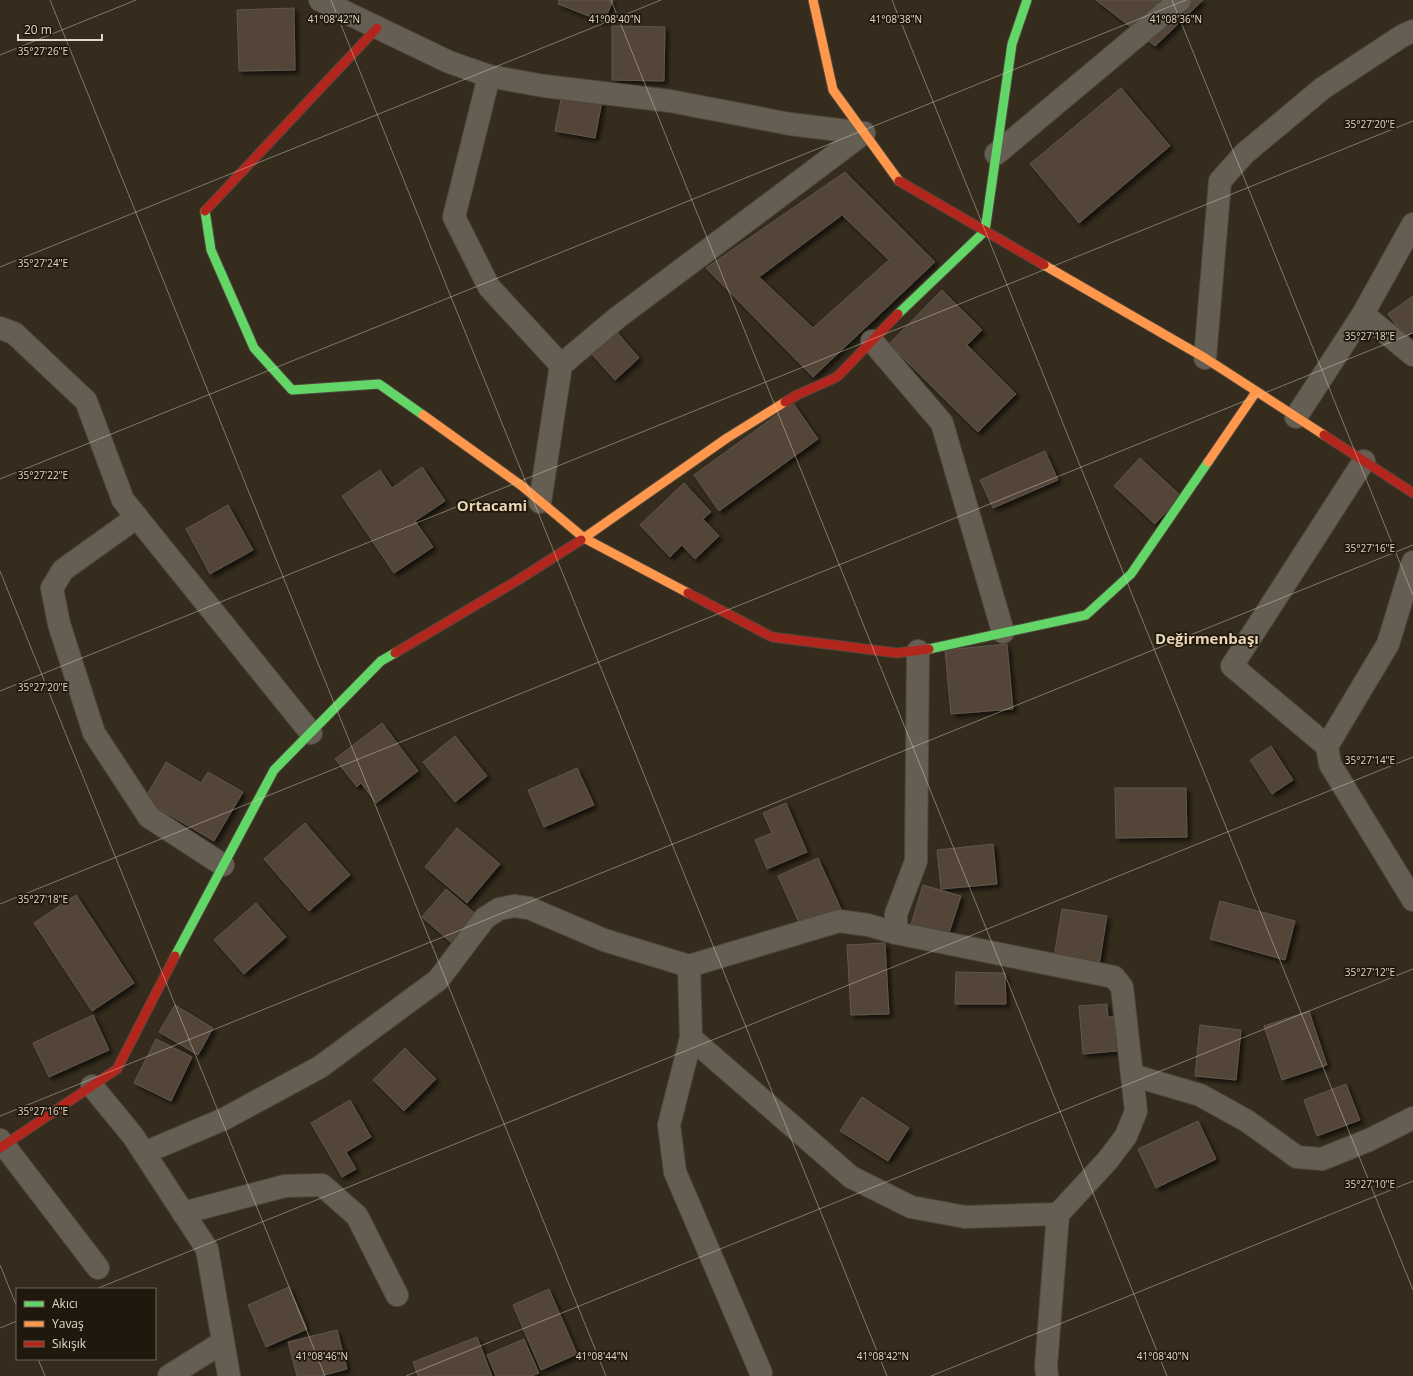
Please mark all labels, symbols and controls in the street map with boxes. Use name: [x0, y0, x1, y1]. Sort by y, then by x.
text: 41°08'42"N: [308, 12, 360, 26]
text: 41°08'40"N: [589, 12, 641, 26]
text: 41°08'38"N: [870, 12, 922, 26]
text: 41°08'36"N: [1150, 12, 1202, 26]
scale bar: [18, 16, 102, 42]
text: 20 m: [24, 21, 52, 38]
text: 35°27'26"E: [18, 44, 68, 58]
text: 35°27'20"E: [1345, 117, 1395, 131]
text: 35°27'24"E: [18, 256, 68, 270]
text: 35°27'18"E: [1345, 329, 1395, 343]
text: 35°27'22"E: [18, 468, 68, 482]
district label: Ortacami: [457, 495, 527, 515]
text: 35°27'16"E: [1345, 541, 1395, 555]
district label: Değirmenbaşı: [1155, 628, 1259, 648]
text: 35°27'20"E: [18, 680, 68, 694]
text: 35°27'14"E: [1345, 753, 1395, 767]
text: 35°27'18"E: [18, 892, 68, 906]
text: 35°27'12"E: [1345, 965, 1395, 979]
text: 35°27'16"E: [18, 1104, 68, 1118]
text: 35°27'10"E: [1345, 1177, 1395, 1191]
legend: [16, 1288, 156, 1360]
text: Akıcı: [52, 1295, 78, 1312]
text: Yavaş: [52, 1315, 84, 1332]
text: Sıkışık: [52, 1335, 87, 1352]
text: 41°08'46"N: [296, 1349, 348, 1363]
text: 41°08'44"N: [576, 1349, 628, 1363]
text: 41°08'42"N: [857, 1349, 909, 1363]
text: 41°08'40"N: [1137, 1349, 1189, 1363]

